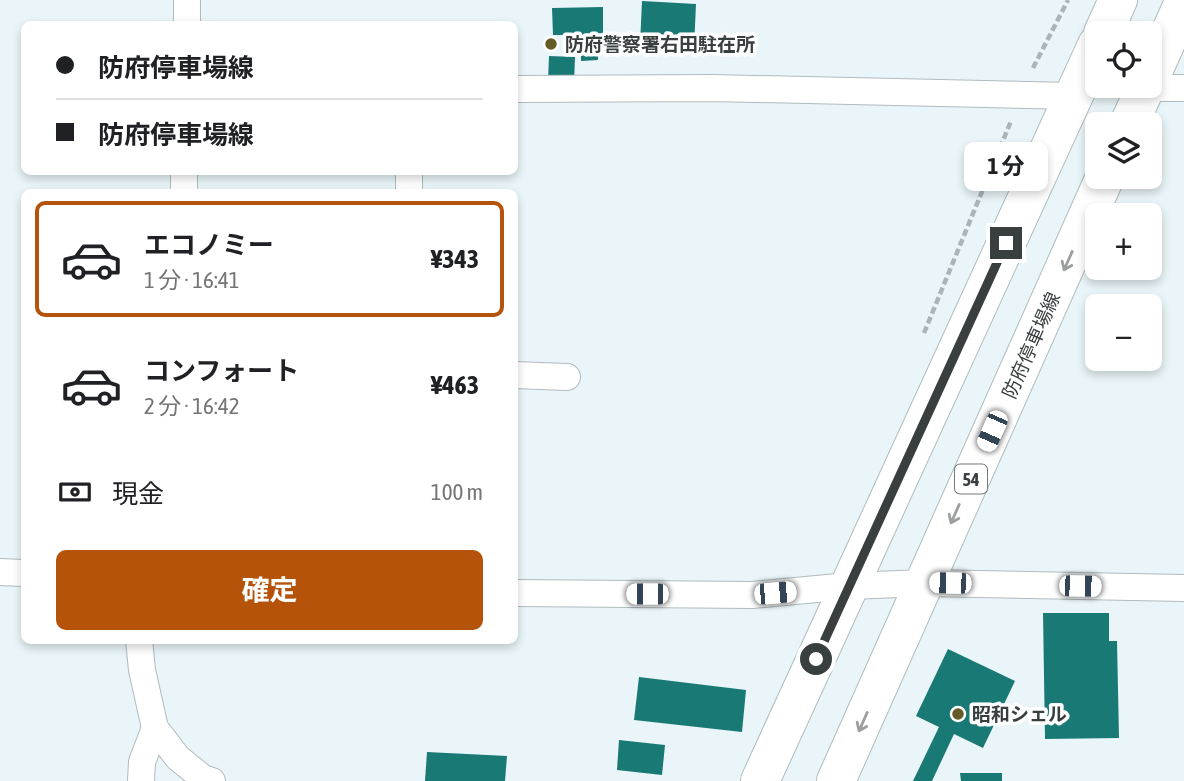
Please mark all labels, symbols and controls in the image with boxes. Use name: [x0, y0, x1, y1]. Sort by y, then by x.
map controls: [1085, 21, 1162, 371]
button: locate: [1085, 21, 1162, 98]
place label: 防府警察署右田駐在所: [565, 33, 755, 55]
marker: 防府警察署右田駐在所: [543, 36, 559, 52]
text: 防府停車場線: [98, 53, 254, 83]
button: layers: [1085, 112, 1162, 189]
text: 防府停車場線: [98, 120, 254, 150]
callout: 1 分: [964, 142, 1048, 190]
text: 1 分: [988, 153, 1024, 179]
button: +: [1085, 203, 1162, 280]
route end: [990, 227, 1022, 259]
icon: car: [60, 228, 123, 291]
text: エコノミー: [144, 230, 274, 260]
text: ¥343: [431, 244, 479, 274]
one-way arrow: [1061, 250, 1074, 272]
text: 1 分 · 16:41: [144, 267, 240, 293]
street label: 防府停車場線: [998, 288, 1064, 402]
button: −: [1085, 294, 1162, 371]
icon: car: [60, 354, 123, 417]
text: コンフォート: [144, 356, 299, 386]
text: ¥463: [431, 370, 479, 400]
text: 2 分 · 16:42: [144, 393, 240, 419]
car: [974, 408, 1011, 454]
road number: 54: [955, 464, 987, 494]
icon: cash: [56, 473, 94, 511]
text: 現金: [112, 479, 164, 509]
text: 100 m: [431, 479, 483, 505]
one-way arrow: [948, 503, 961, 524]
button: 確定: [56, 550, 483, 630]
car: [929, 572, 972, 594]
car: [1059, 575, 1102, 597]
car: [754, 581, 797, 605]
car: [627, 584, 669, 605]
route start: [800, 643, 832, 675]
place label: 昭和シェル: [972, 703, 1067, 725]
marker: 昭和シェル: [950, 706, 966, 722]
one-way arrow: [856, 711, 869, 732]

